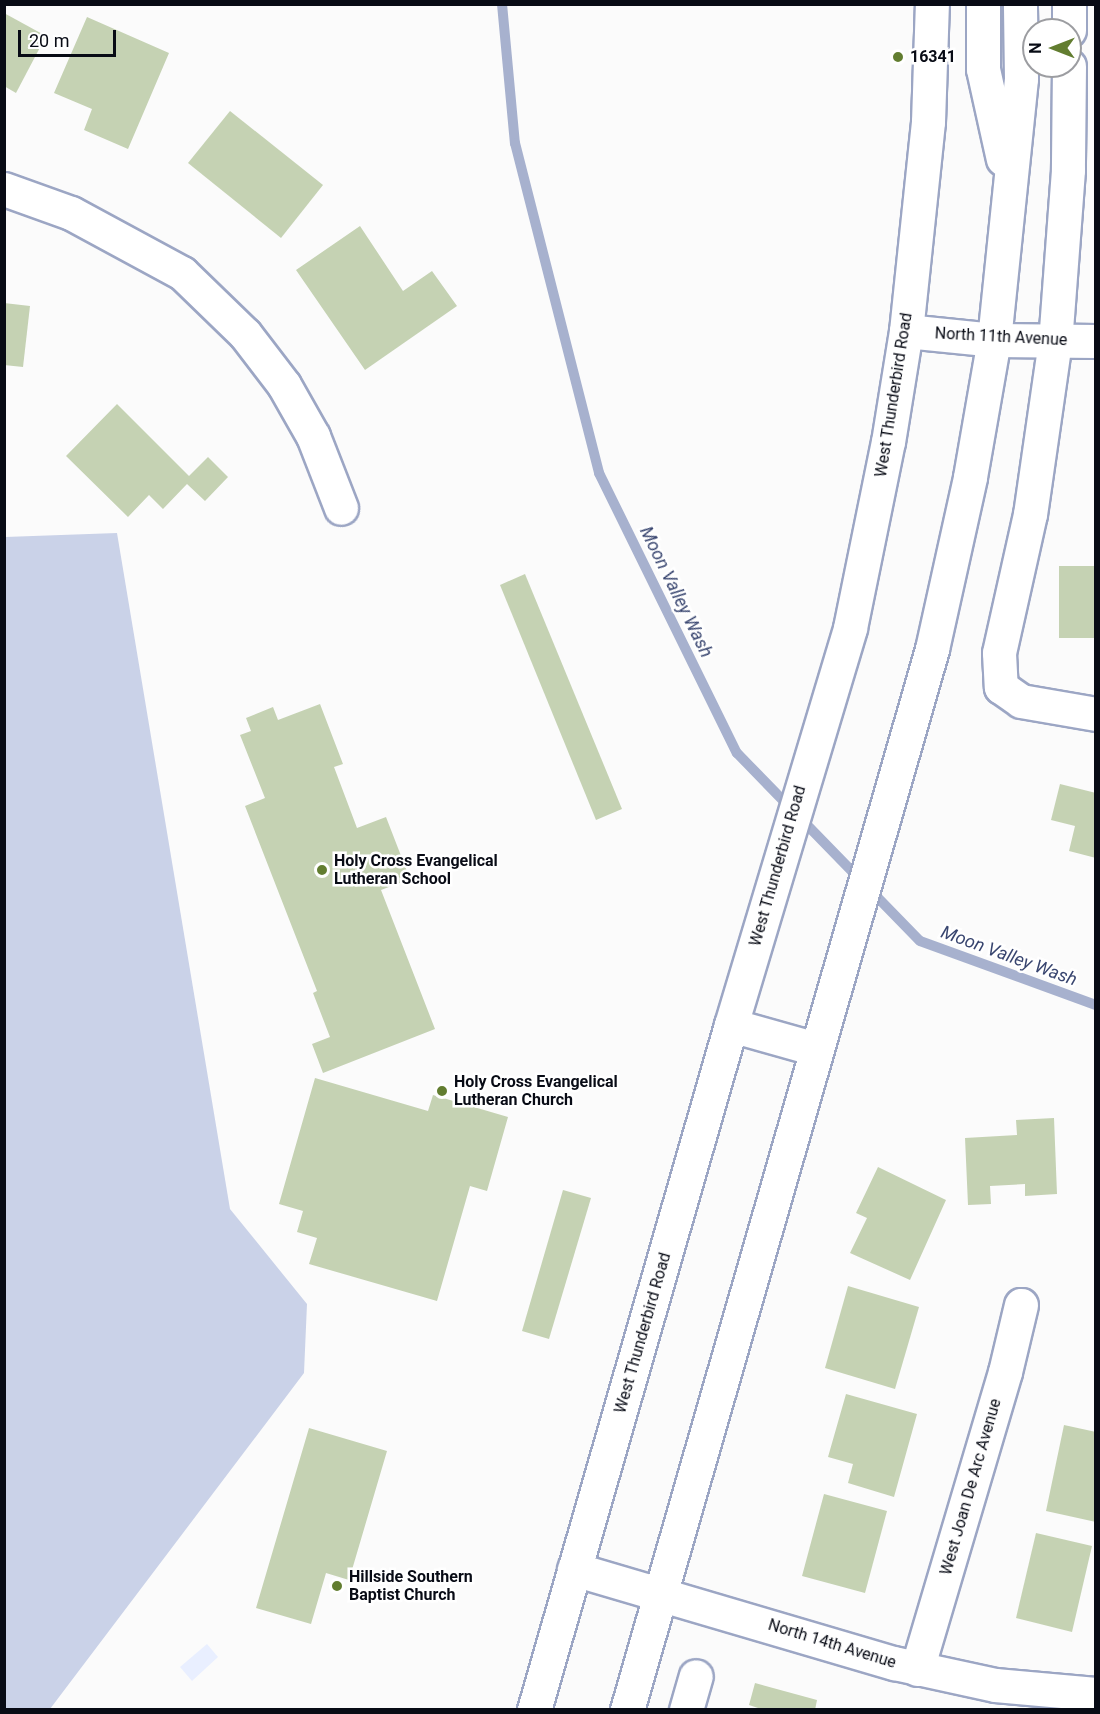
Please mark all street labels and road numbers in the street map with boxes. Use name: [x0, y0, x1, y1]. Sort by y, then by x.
street label: West Thunderbird Road: [871, 311, 917, 479]
street label: North 11th Avenue: [934, 324, 1068, 350]
street label: West Thunderbird Road: [746, 783, 810, 949]
street label: West Thunderbird Road: [611, 1250, 675, 1416]
street label: West Joan De Arc Avenue: [937, 1397, 1005, 1577]
street label: North 14th Avenue: [766, 1615, 898, 1673]

